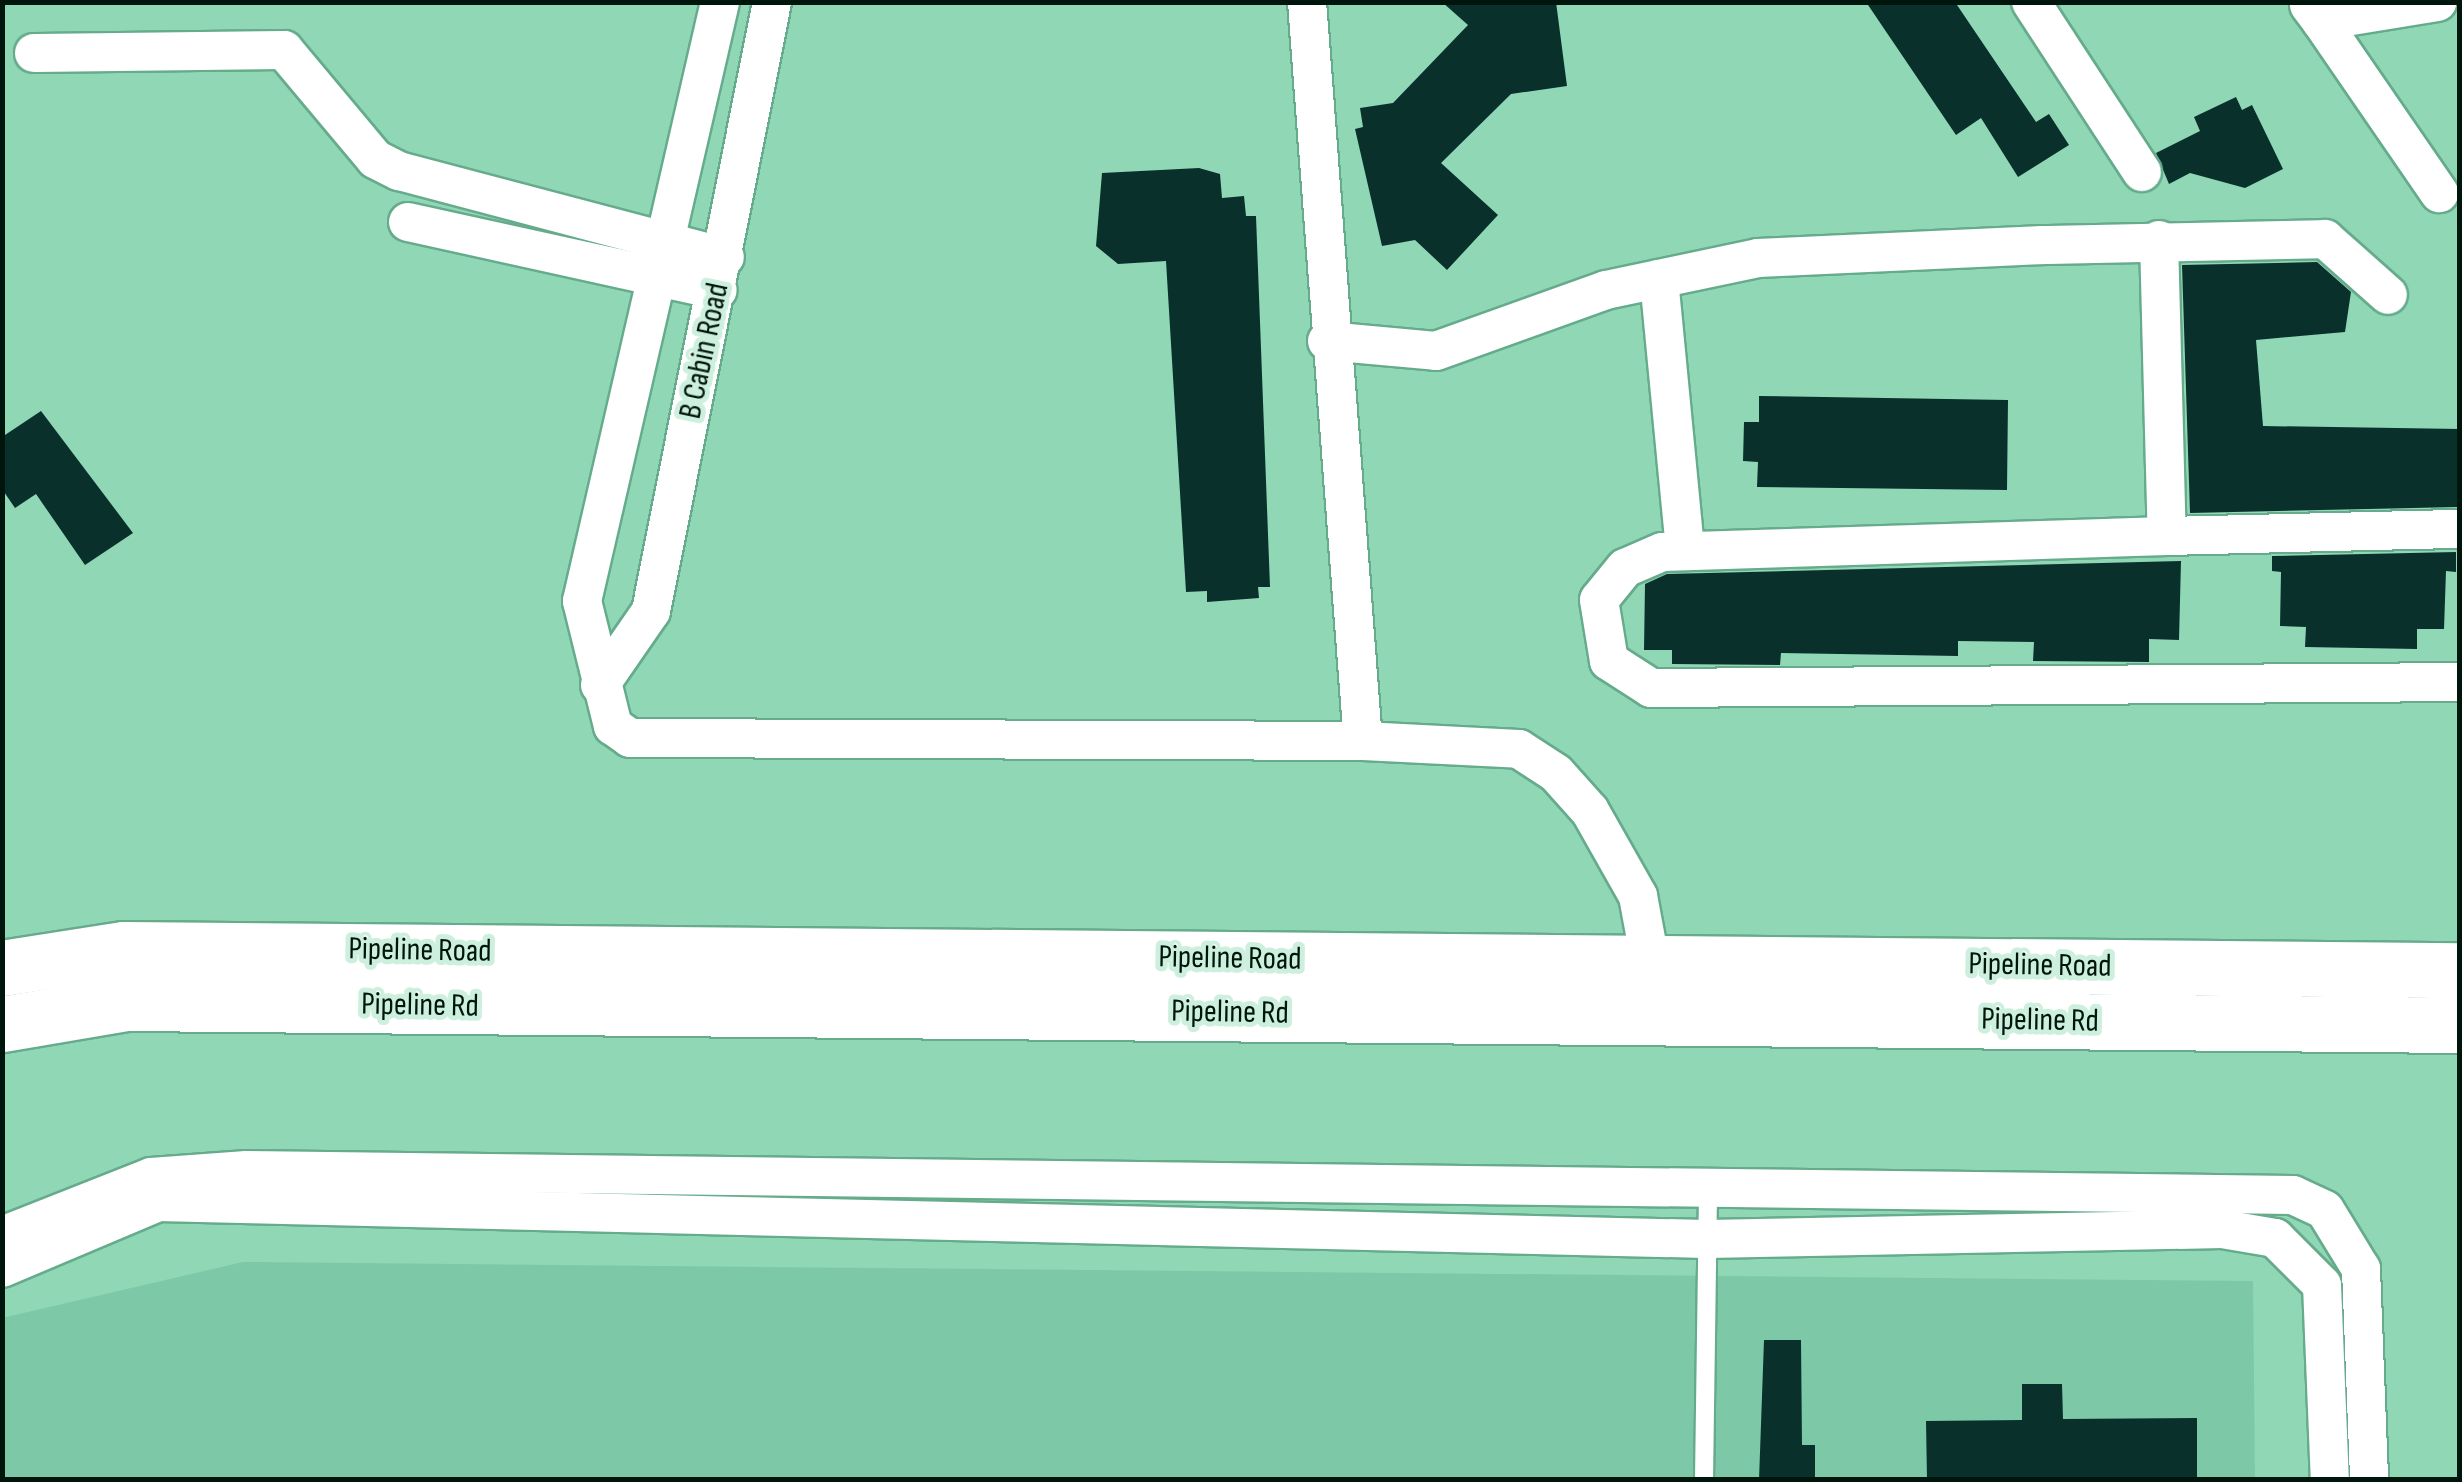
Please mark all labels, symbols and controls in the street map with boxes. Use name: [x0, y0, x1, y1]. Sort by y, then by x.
street label: B Cabin Road: [672, 280, 738, 422]
street label: Pipeline Road: [348, 931, 492, 971]
street label: Pipeline Road: [1158, 939, 1302, 979]
street label: Pipeline Road: [1968, 946, 2112, 986]
street label: Pipeline Rd: [361, 986, 479, 1026]
street label: Pipeline Rd: [1171, 993, 1289, 1033]
street label: Pipeline Rd: [1981, 1001, 2099, 1041]

